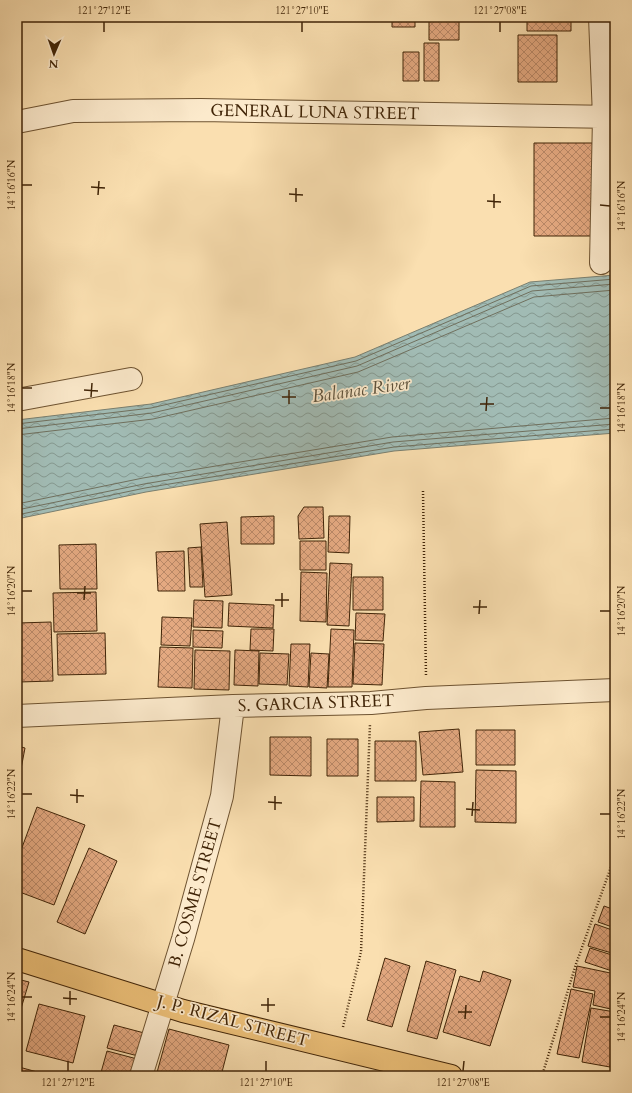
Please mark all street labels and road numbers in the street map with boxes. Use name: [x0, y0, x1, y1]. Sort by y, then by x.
street label: GENERAL LUNA STREET: [210, 99, 420, 125]
street label: S. GARCIA STREET: [237, 689, 395, 717]
street label: B. COSME STREET: [163, 816, 227, 970]
street label: J. P. RIZAL STREET: [152, 989, 312, 1052]

